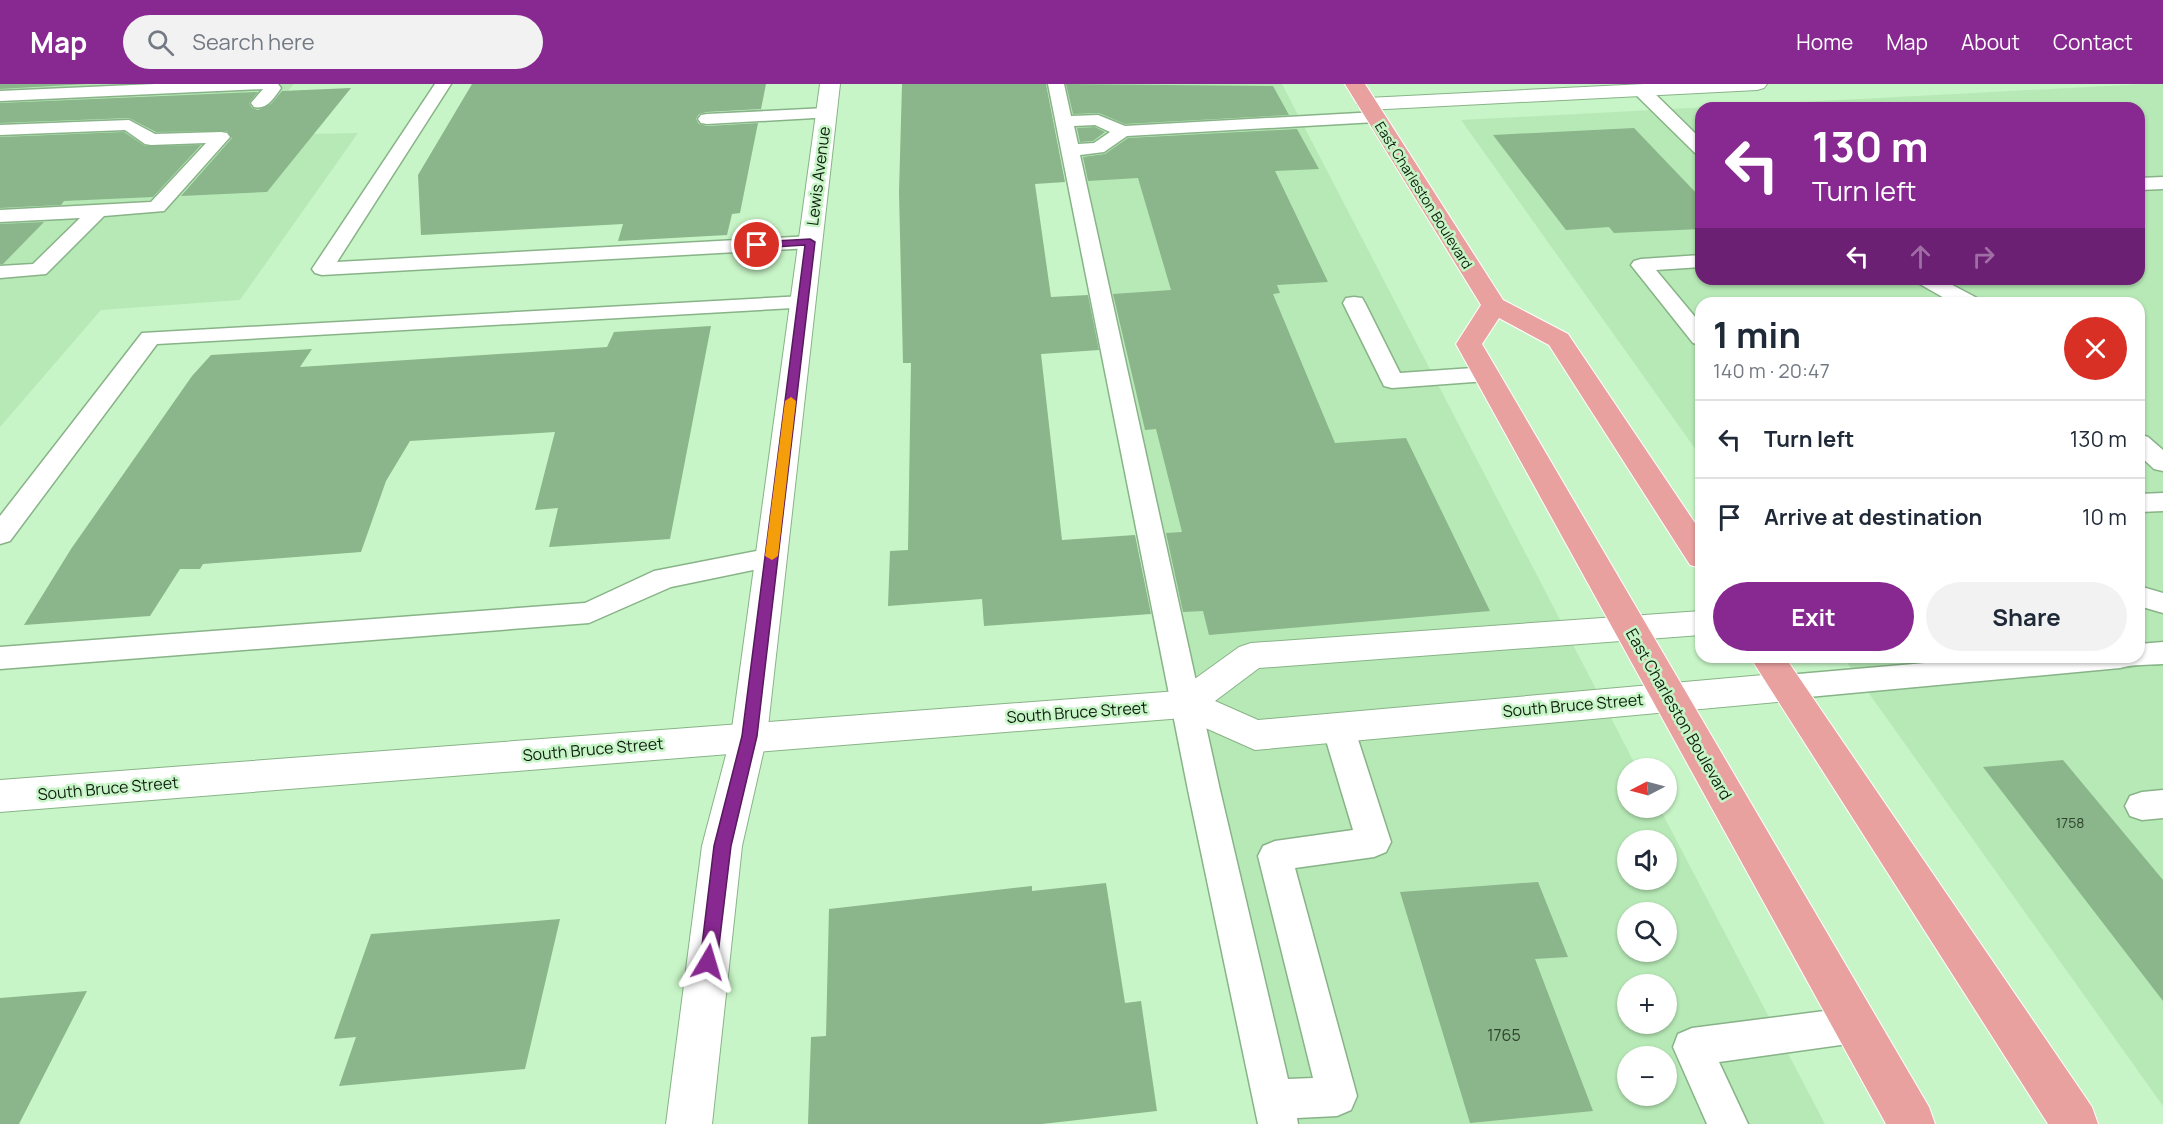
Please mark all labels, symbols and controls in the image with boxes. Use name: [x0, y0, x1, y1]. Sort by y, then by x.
search box: [123, 15, 543, 69]
text: Map: [30, 23, 87, 61]
icon: search: [144, 26, 177, 59]
text: Search here: [192, 27, 315, 57]
text: Home: [1796, 28, 1853, 56]
text: Map: [1886, 28, 1928, 56]
text: About: [1961, 28, 2020, 56]
text: Contact: [2053, 28, 2133, 56]
text: 130 m: [1812, 117, 1929, 175]
street label: East Charleston Boulevard: [1371, 118, 1477, 272]
street label: Lewis Avenue: [801, 125, 835, 227]
icon: left: [1713, 126, 1791, 204]
text: Turn left: [1812, 172, 1916, 209]
pin: [731, 219, 782, 270]
icon: arrive: [740, 228, 773, 261]
icon: left: [1841, 240, 1874, 273]
icon: ahead: [1904, 240, 1937, 273]
icon: right: [1967, 240, 2000, 273]
text: 1 min: [1713, 310, 1801, 359]
button: close: [2064, 317, 2127, 380]
text: 140 m · 20:47: [1713, 357, 1830, 384]
icon: left: [1713, 423, 1746, 456]
text: Turn left: [1764, 424, 1854, 454]
text: 130 m: [2070, 424, 2127, 454]
icon: arrive: [1713, 501, 1746, 534]
text: Arrive at destination: [1764, 502, 1982, 532]
text: 10 m: [2082, 502, 2127, 532]
button: Exit: [1713, 582, 1914, 651]
button: Share: [1926, 582, 2127, 651]
street label: East Charleston Boulevard: [1621, 624, 1737, 804]
street label: South Bruce Street: [1502, 688, 1644, 722]
street label: South Bruce Street: [1006, 696, 1148, 728]
street label: South Bruce Street: [522, 732, 664, 766]
north arrow: [1617, 758, 1677, 818]
map controls: [1617, 758, 1677, 1106]
street label: South Bruce Street: [37, 771, 179, 805]
house number: 1758: [2056, 813, 2084, 832]
button: sound: [1617, 830, 1677, 890]
button: search: [1617, 902, 1677, 962]
position arrow: [676, 930, 740, 994]
button: +: [1617, 974, 1677, 1034]
house number: 1765: [1487, 1024, 1521, 1046]
button: −: [1617, 1046, 1677, 1106]

